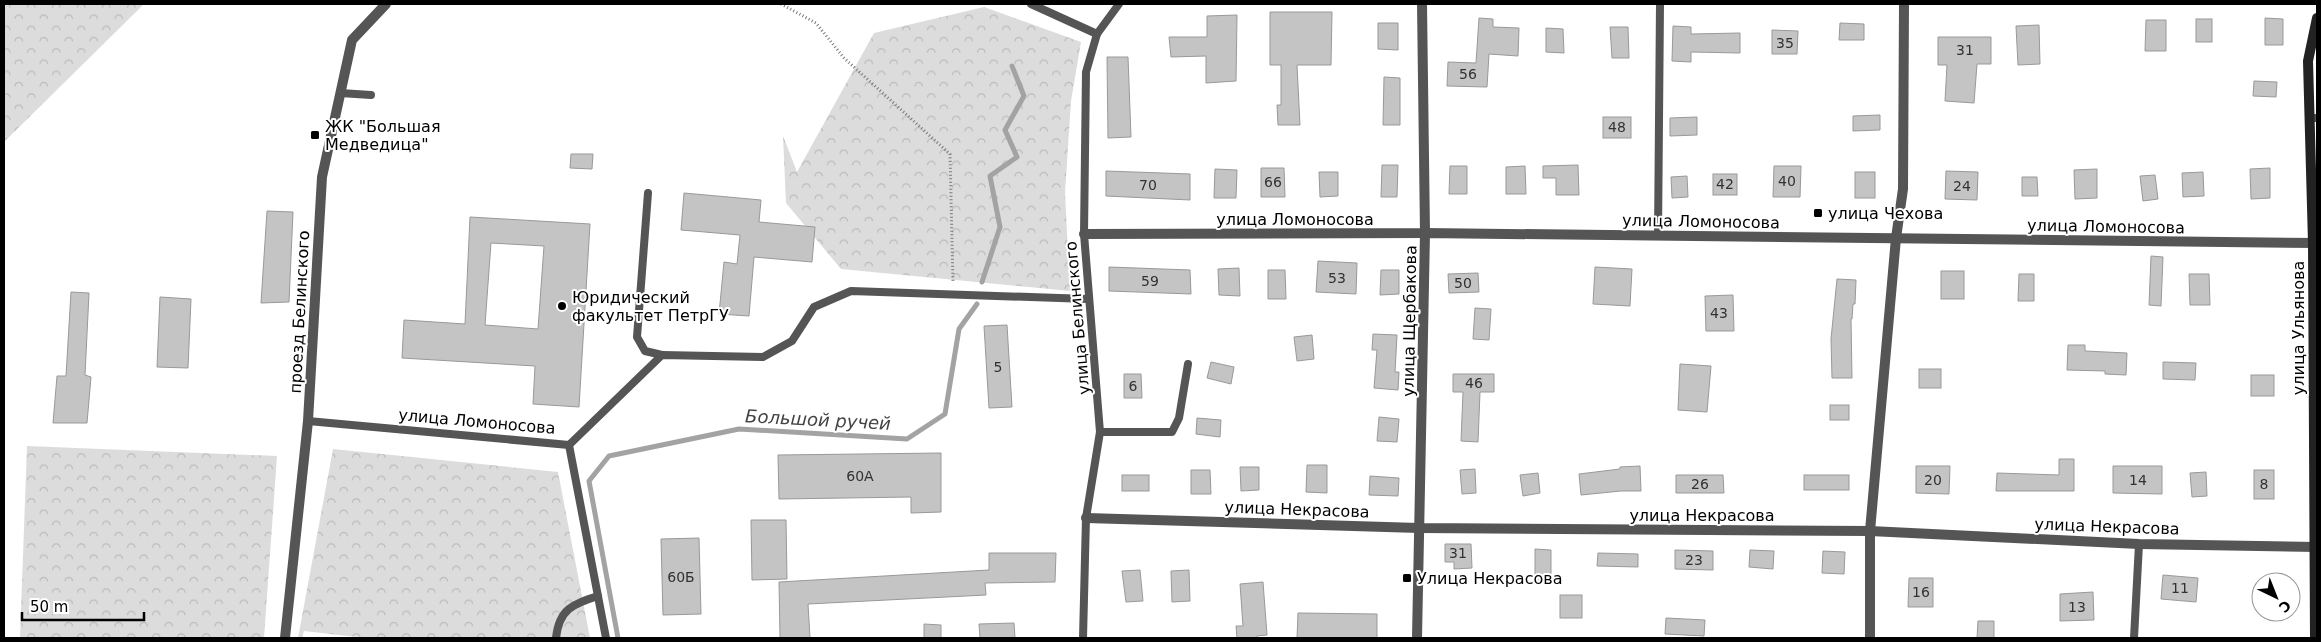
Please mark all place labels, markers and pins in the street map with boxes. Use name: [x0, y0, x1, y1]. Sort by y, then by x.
place label: ЖК "Большая Медведица": [325, 117, 441, 154]
marker: ЖК "Большая Медведица": [309, 129, 321, 141]
place label: улица Чехова: [1828, 204, 1943, 223]
marker: улица Чехова: [1812, 207, 1824, 219]
place label: Юридический факультет ПетрГУ: [572, 288, 729, 325]
marker: Юридический факультет ПетрГУ: [556, 300, 568, 312]
place label: Улица Некрасова: [1417, 569, 1562, 588]
marker: Улица Некрасова: [1401, 572, 1413, 584]

